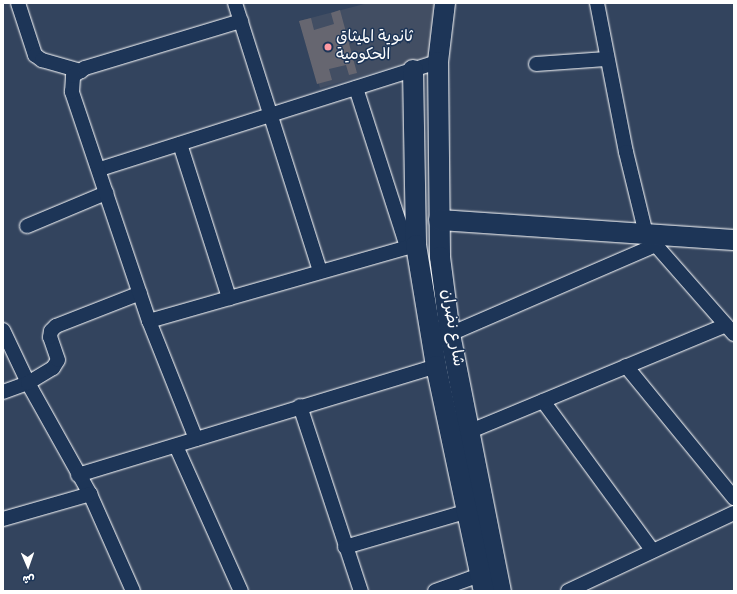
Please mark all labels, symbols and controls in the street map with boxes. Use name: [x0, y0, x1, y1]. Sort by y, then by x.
place label: ثانوية الميثاق الحكومية: [336, 28, 413, 66]
marker: ثانوية الميثاق الحكومية: [323, 42, 333, 52]
street label: شارع نضران: [435, 288, 467, 368]
north arrow: [8, 546, 48, 586]
text: ش: [22, 570, 35, 586]

